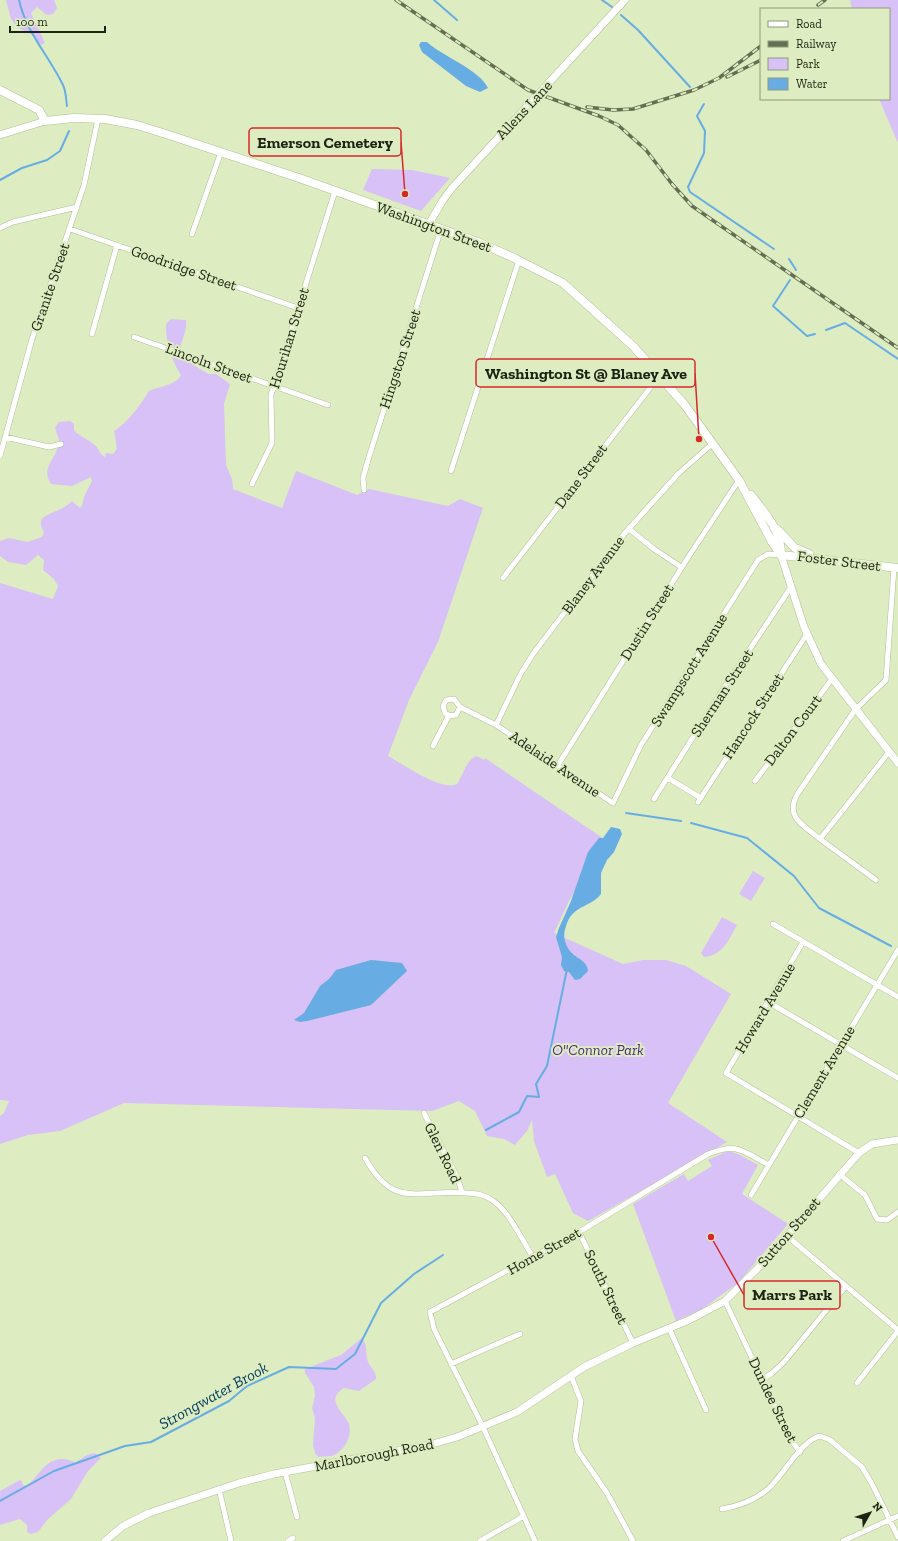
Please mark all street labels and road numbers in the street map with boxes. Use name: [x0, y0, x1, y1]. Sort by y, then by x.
street label: Allens Lane: [492, 77, 556, 143]
street label: Washington Street: [374, 198, 495, 256]
street label: Granite Street: [26, 240, 74, 334]
street label: Goodridge Street: [129, 241, 240, 295]
street label: Hourihan Street: [265, 285, 313, 391]
street label: Hingston Street: [375, 306, 425, 411]
street label: Lincoln Street: [163, 339, 255, 387]
street label: Dane Street: [551, 440, 611, 512]
street label: Blaney Avenue: [558, 532, 628, 618]
street label: Foster Street: [796, 547, 882, 575]
street label: Dustin Street: [616, 580, 678, 664]
street label: Swampscott Avenue: [647, 610, 731, 730]
street label: Sherman Street: [687, 645, 757, 740]
street label: Hancock Street: [718, 669, 788, 763]
street label: Dalton Court: [760, 690, 826, 769]
street label: Adelaide Avenue: [506, 727, 604, 801]
street label: Howard Avenue: [731, 960, 799, 1056]
street label: Clement Avenue: [789, 1022, 859, 1122]
street label: Glen Road: [421, 1120, 466, 1187]
street label: Sutton Street: [754, 1193, 825, 1271]
street label: Home Street: [504, 1223, 584, 1279]
street label: South Street: [580, 1247, 632, 1328]
street label: Dundee Street: [745, 1354, 802, 1446]
street label: Marlborough Road: [313, 1435, 436, 1475]

